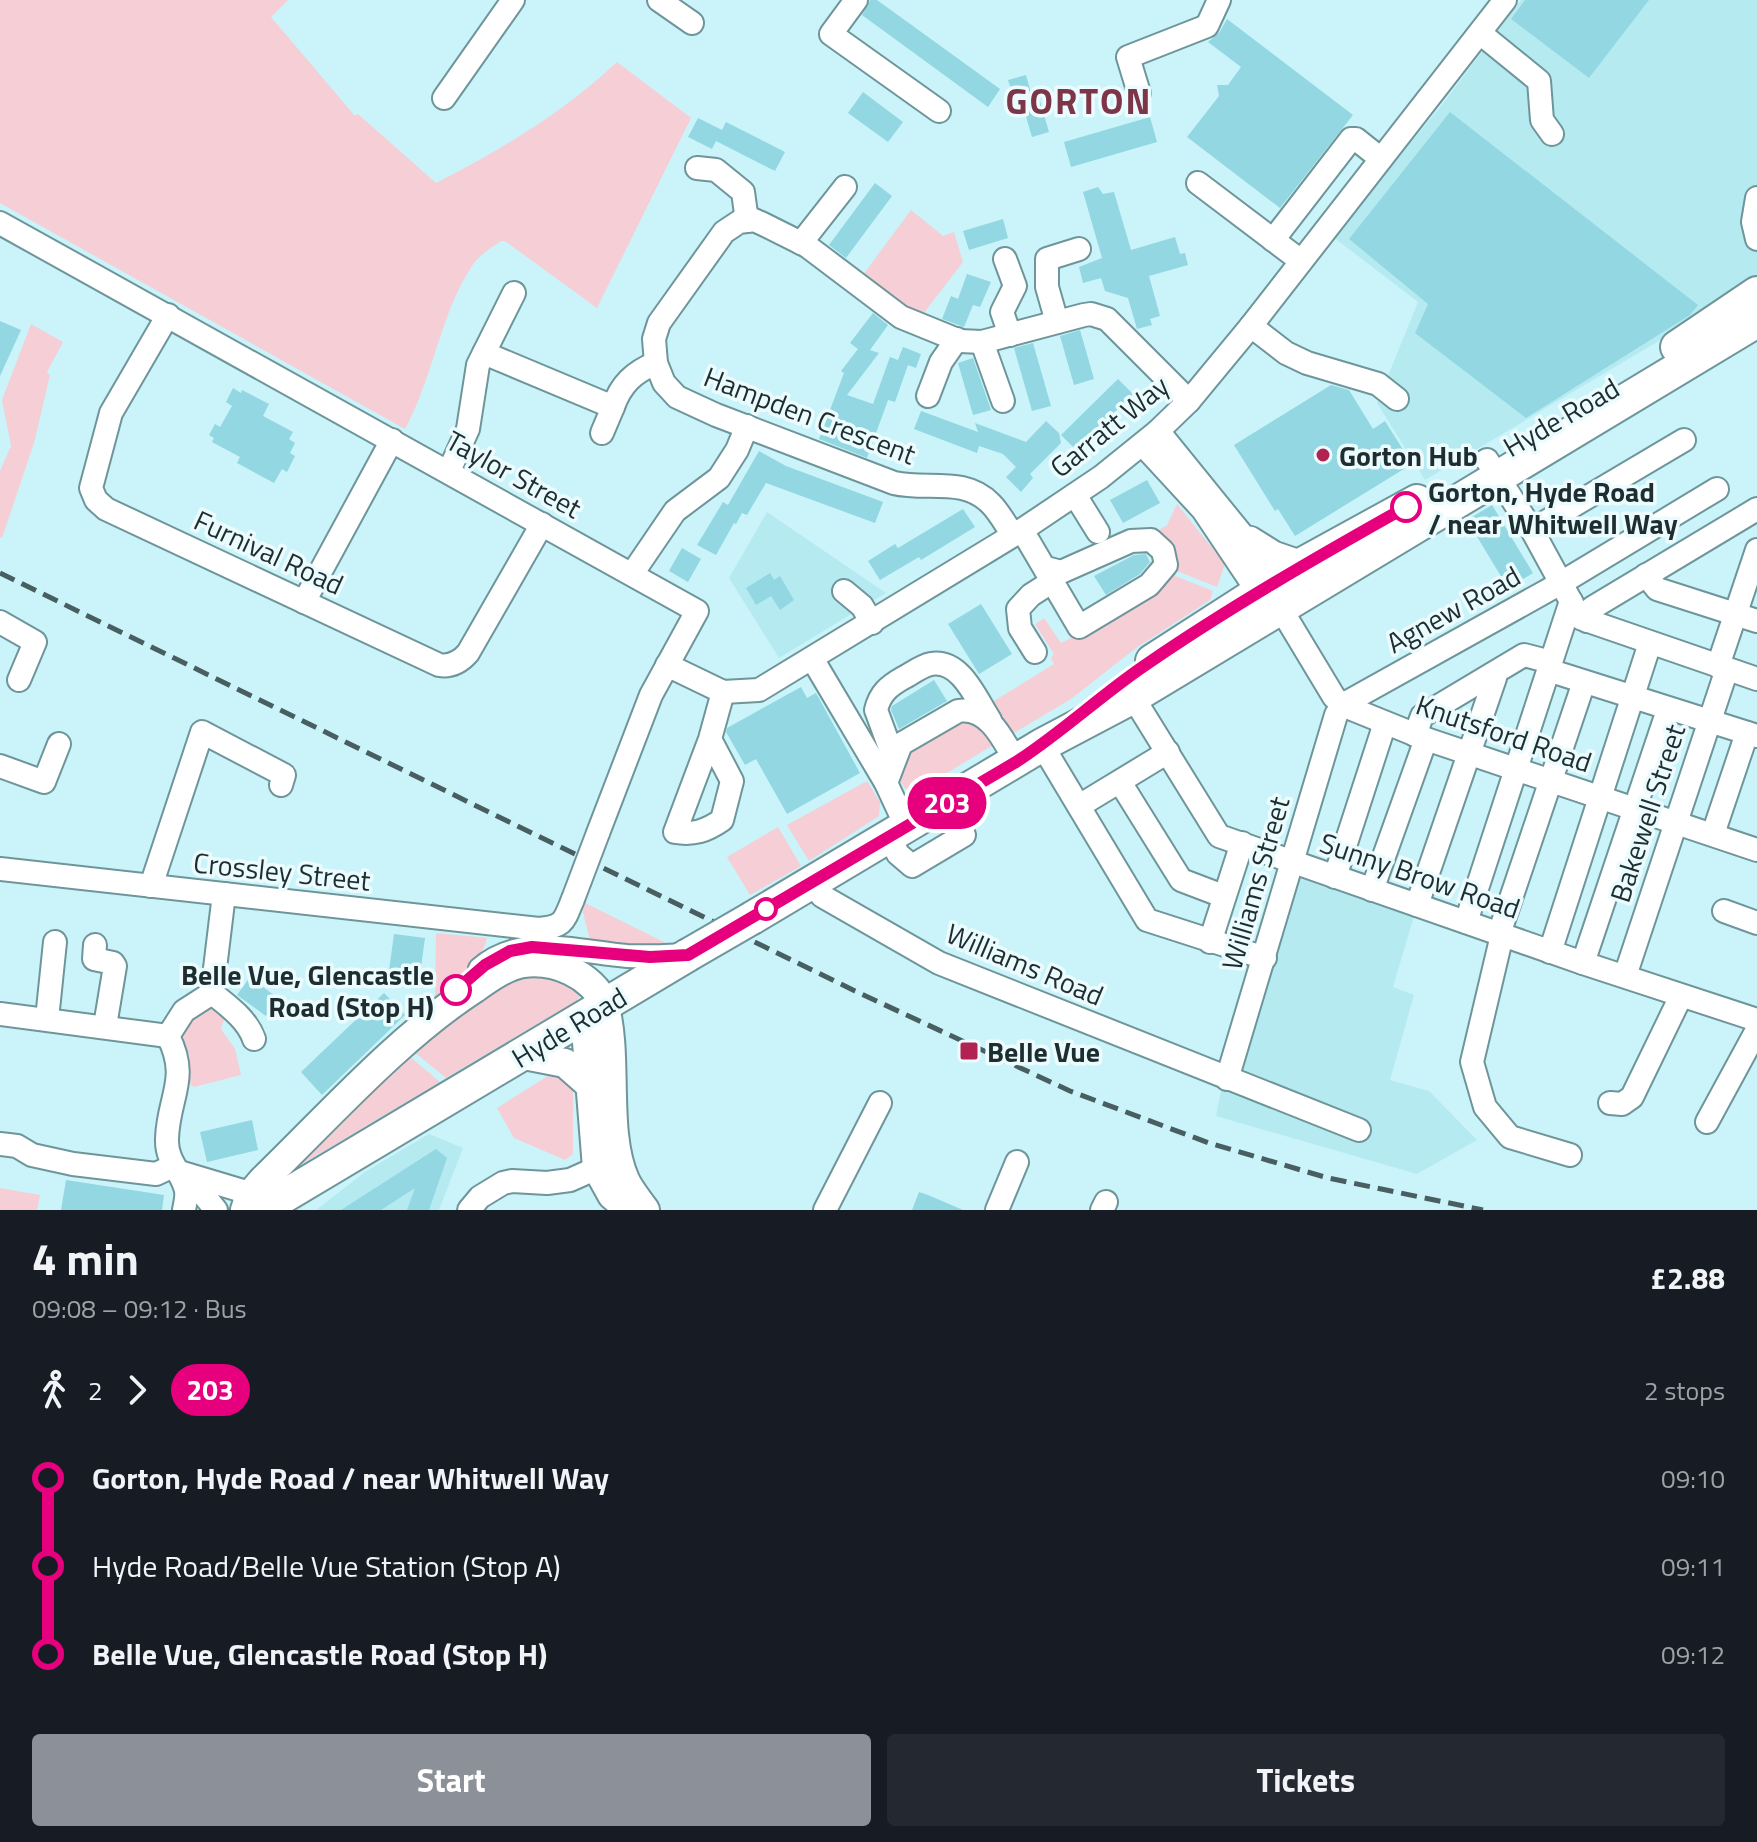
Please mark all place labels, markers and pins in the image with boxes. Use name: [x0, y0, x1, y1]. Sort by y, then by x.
place label: Gorton Hub: [1339, 434, 1478, 477]
marker: Gorton Hub: [1314, 446, 1332, 464]
place label: Gorton, Hyde Road / near Whitwell Way: [1428, 470, 1678, 545]
marker: Gorton, Hyde Road / near Whitwell Way: [1391, 492, 1421, 522]
unlabelled marker: [755, 898, 777, 920]
place label: Belle Vue, Glencastle Road (Stop H): [181, 953, 434, 1028]
marker: Belle Vue, Glencastle Road (Stop H): [441, 975, 471, 1005]
place label: Belle Vue: [987, 1030, 1100, 1073]
marker: Belle Vue: [958, 1040, 980, 1062]

